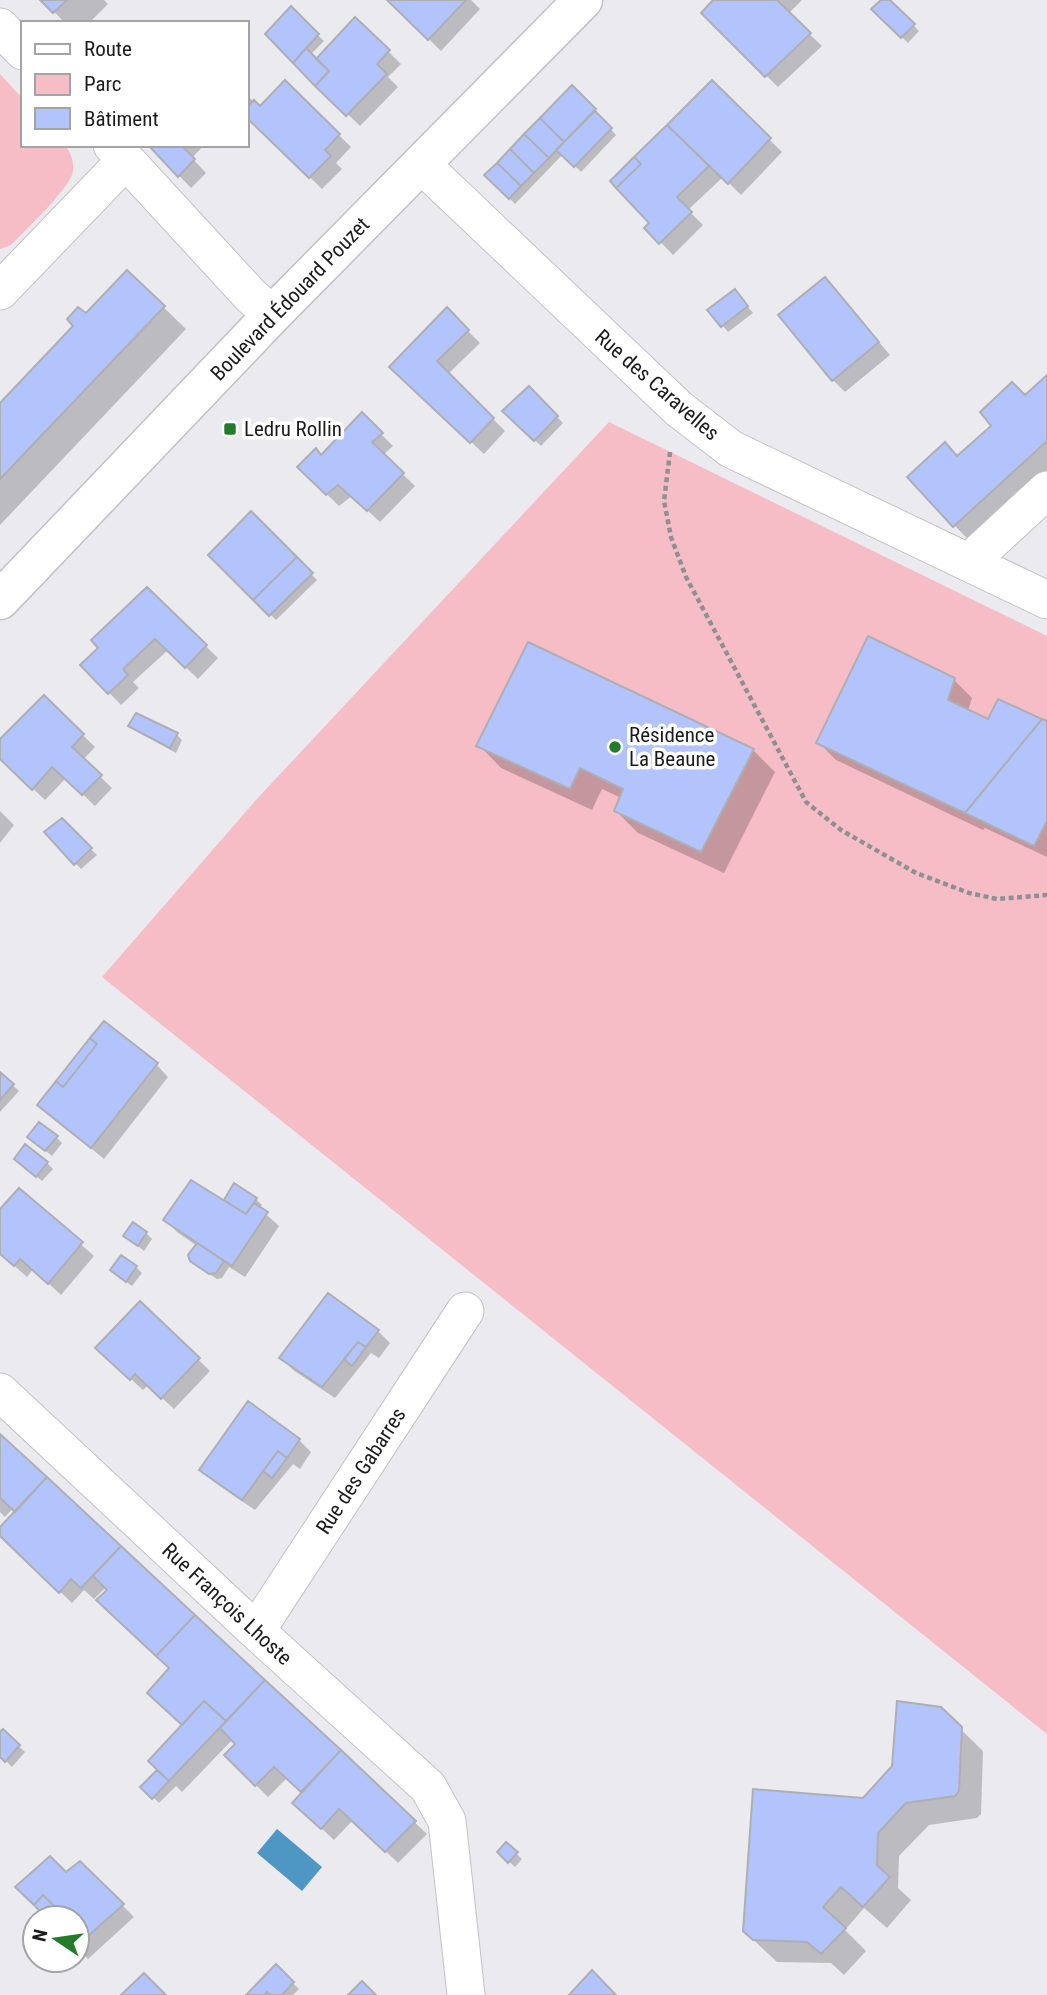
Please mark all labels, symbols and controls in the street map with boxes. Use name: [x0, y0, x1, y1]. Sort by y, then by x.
legend: [21, 21, 248, 147]
text: Route: [84, 37, 132, 61]
text: Parc: [84, 72, 122, 96]
text: Bâtiment: [84, 107, 159, 131]
street label: Boulevard Édouard Pouzet: [206, 213, 374, 385]
street label: Rue des Caravelles: [590, 325, 724, 445]
place label: Ledru Rollin: [244, 417, 342, 441]
marker: Ledru Rollin: [222, 421, 238, 437]
place label: Résidence La Beaune: [629, 723, 716, 771]
marker: Résidence La Beaune: [607, 739, 623, 755]
street label: Rue des Gabarres: [311, 1403, 411, 1539]
street label: Rue François Lhoste: [157, 1538, 297, 1670]
north arrow: [21, 1904, 91, 1974]
text: N: [27, 1927, 52, 1944]

